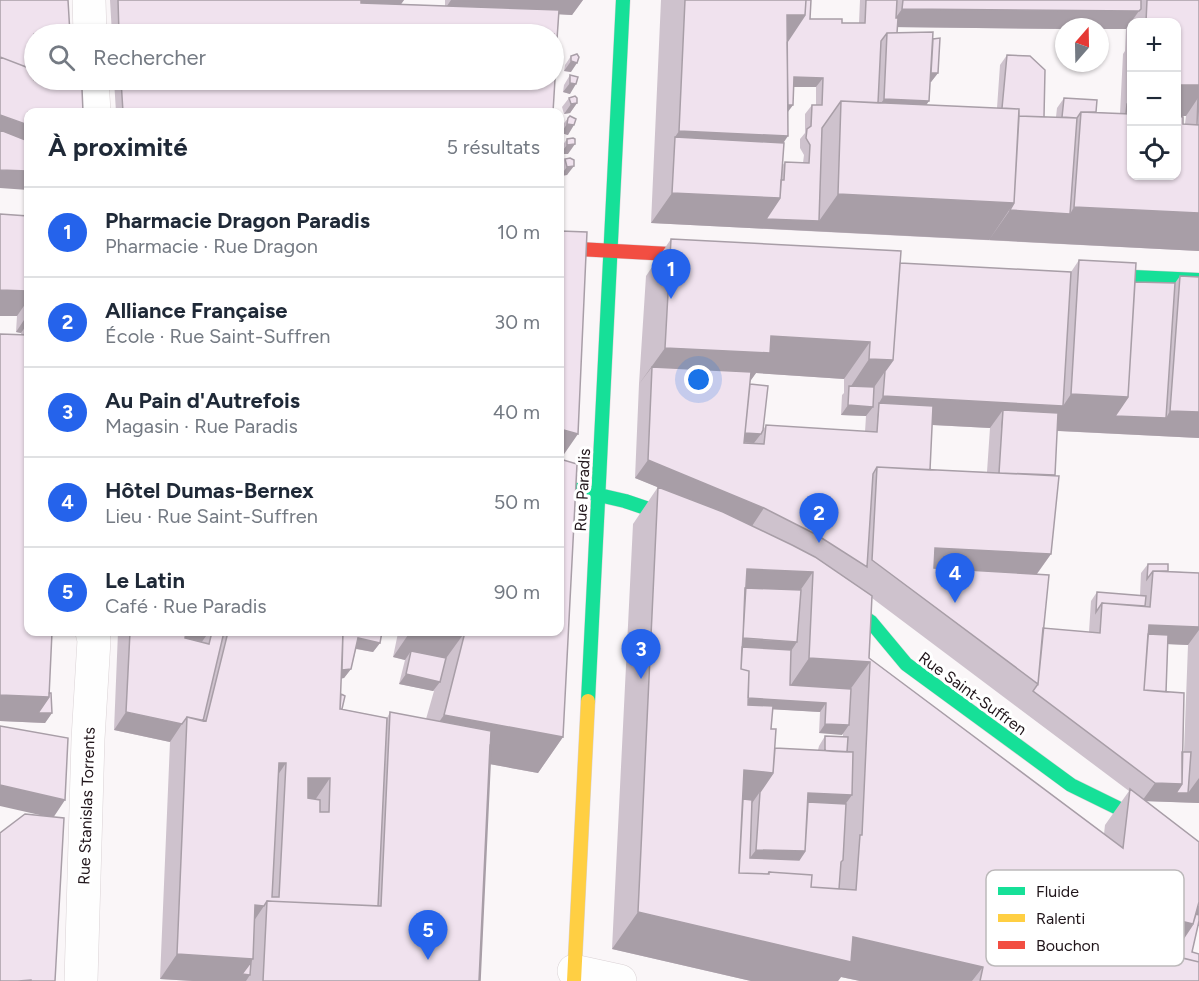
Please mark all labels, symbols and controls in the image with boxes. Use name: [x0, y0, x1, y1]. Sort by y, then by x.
north arrow: [1055, 18, 1109, 72]
map controls: [1127, 18, 1181, 180]
button: +: [1127, 18, 1181, 72]
search box: [24, 24, 564, 90]
icon: search: [45, 41, 78, 74]
text: Rechercher: [93, 44, 206, 71]
button: −: [1127, 72, 1181, 126]
button: locate: [1127, 126, 1181, 180]
text: À proximité: [48, 131, 188, 163]
text: 5 résultats: [446, 135, 540, 159]
text: Pharmacie Dragon Paradis: [105, 207, 370, 234]
text: 1: [63, 220, 72, 244]
text: 10 m: [497, 220, 540, 244]
text: Pharmacie · Rue Dragon: [105, 234, 318, 258]
pin: 1: [652, 250, 690, 299]
text: Alliance Française: [105, 297, 287, 324]
text: 2: [62, 310, 73, 334]
text: 30 m: [494, 310, 540, 334]
text: École · Rue Saint-Suffren: [105, 324, 330, 348]
your location: [684, 365, 713, 394]
text: Au Pain d'Autrefois: [105, 387, 300, 414]
text: 3: [62, 400, 73, 424]
text: 40 m: [493, 400, 540, 424]
text: Magasin · Rue Paradis: [105, 414, 298, 438]
street label: Rue Paradis: [571, 448, 594, 532]
text: Hôtel Dumas-Bernex: [105, 477, 314, 504]
text: 4: [61, 490, 74, 514]
text: 50 m: [494, 490, 540, 514]
pin: 2: [800, 494, 838, 543]
text: Lieu · Rue Saint-Suffren: [105, 504, 318, 528]
pin: 4: [936, 554, 974, 603]
text: Le Latin: [105, 567, 185, 594]
text: 5: [62, 580, 73, 604]
text: 90 m: [494, 580, 540, 604]
text: Café · Rue Paradis: [105, 594, 267, 618]
pin: 3: [622, 630, 660, 679]
street label: Rue Saint-Suffren: [915, 648, 1030, 739]
street label: Rue Stanislas Torrents: [74, 727, 99, 885]
legend: [986, 870, 1184, 966]
text: Fluide: [1036, 882, 1079, 901]
text: Ralenti: [1036, 909, 1085, 928]
pin: 5: [408, 910, 448, 960]
text: Bouchon: [1036, 936, 1100, 955]

